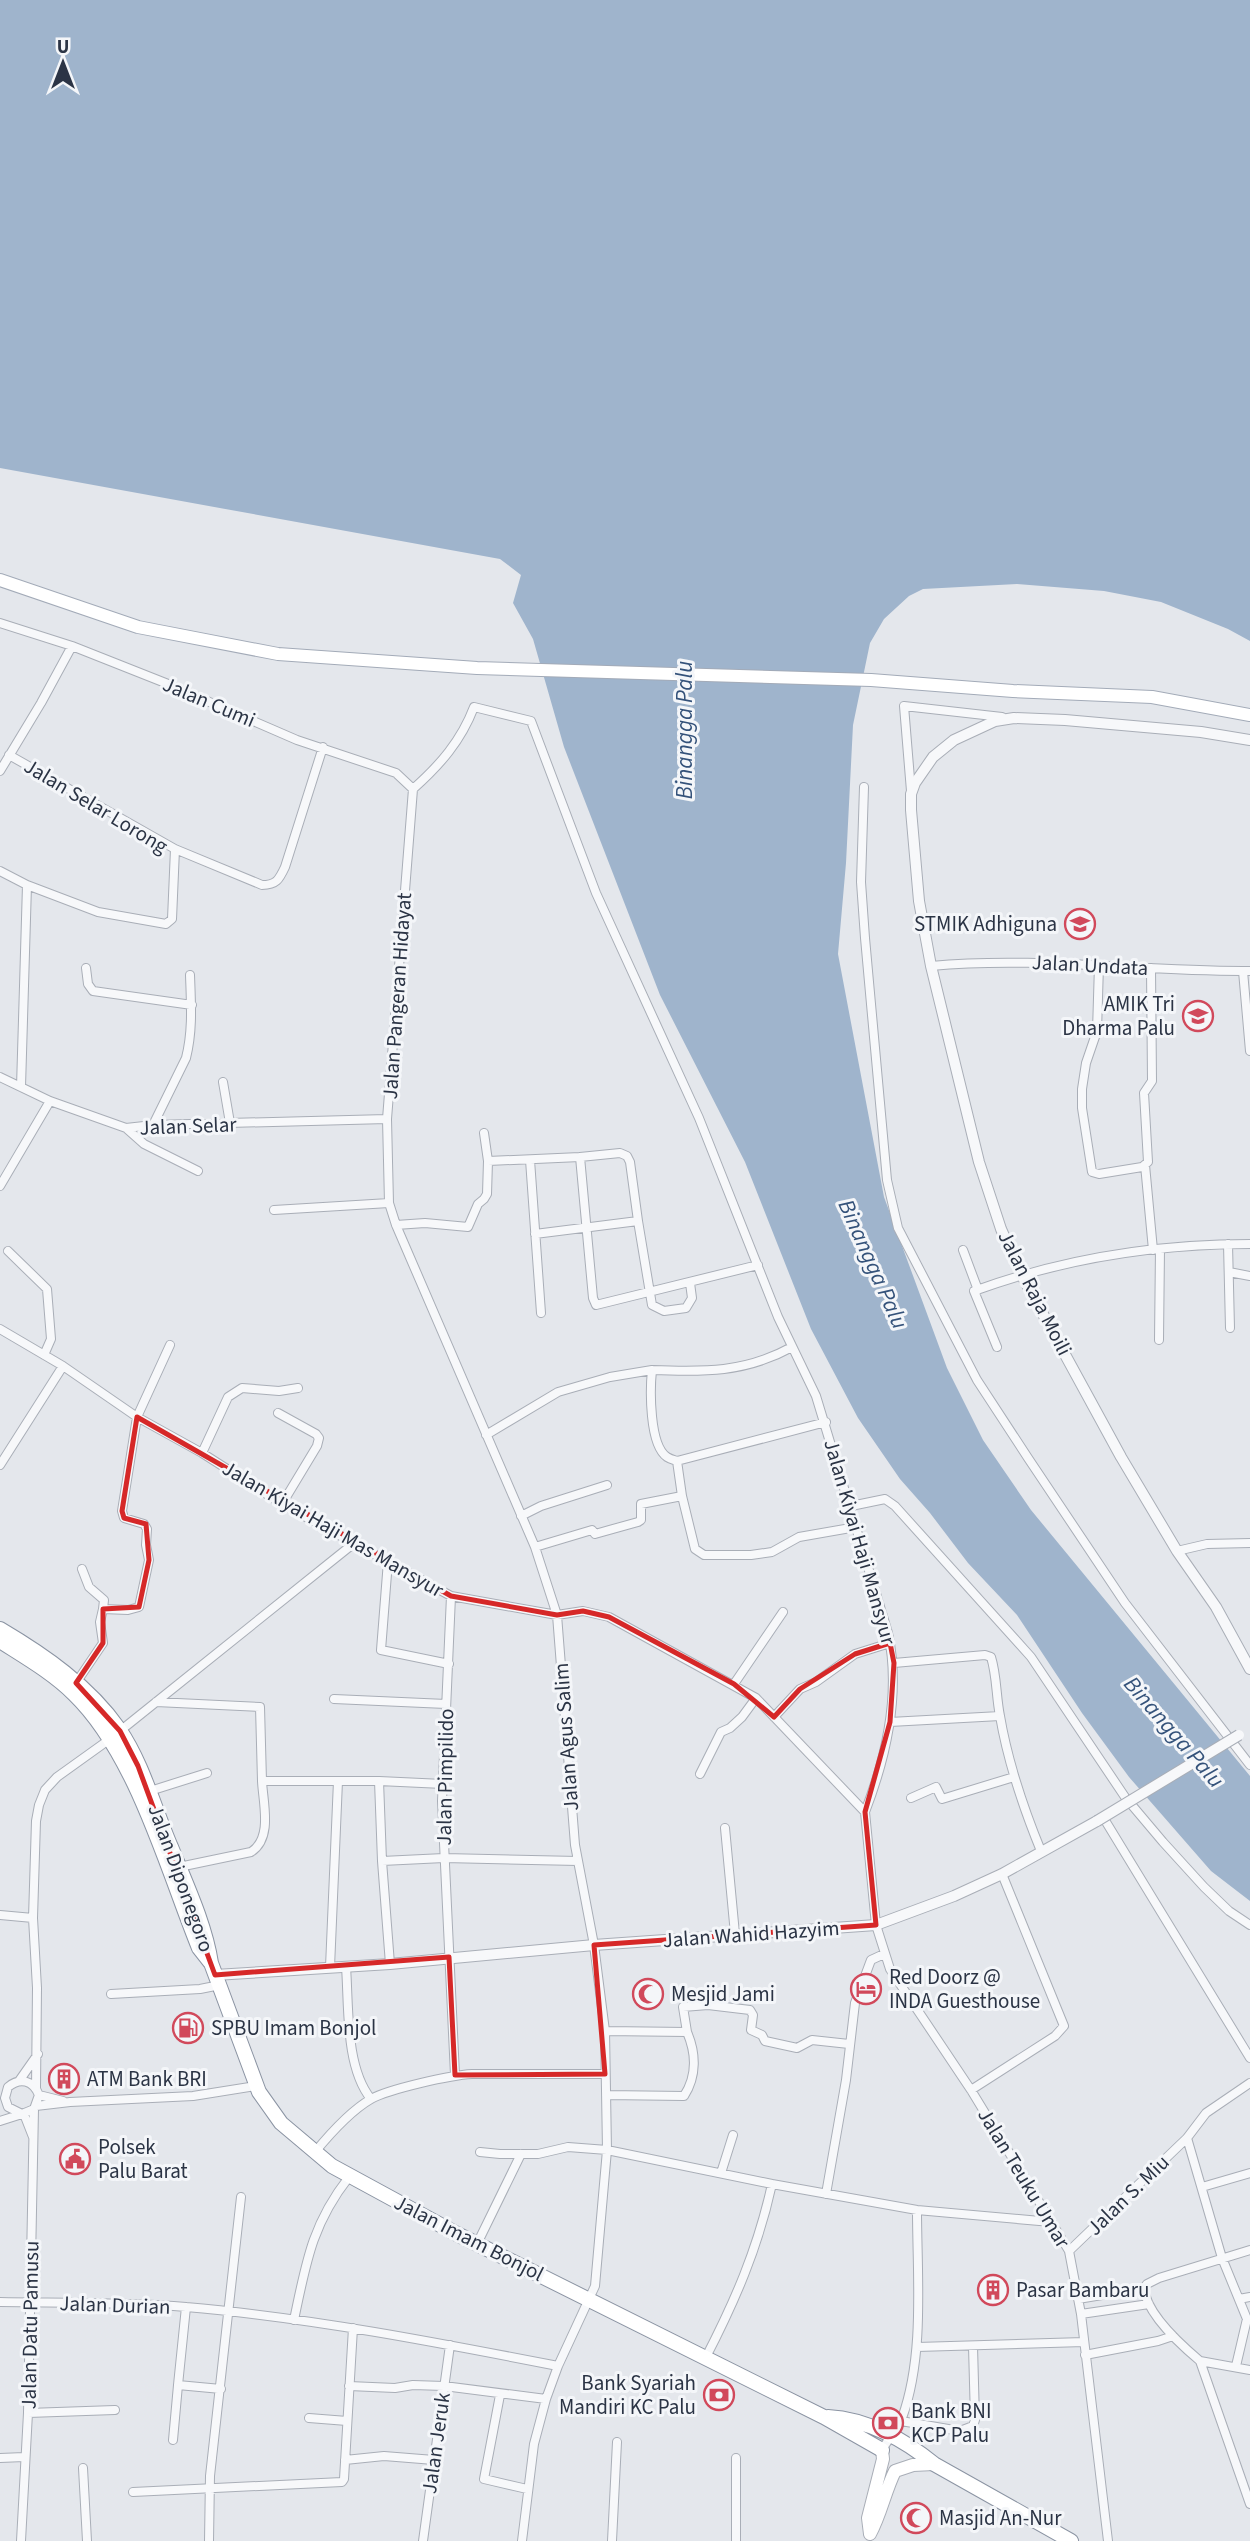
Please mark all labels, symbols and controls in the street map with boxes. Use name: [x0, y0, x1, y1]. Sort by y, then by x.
north arrow: [28, 28, 98, 98]
text: U: [57, 34, 69, 61]
water label: Binangga Palu: [668, 661, 701, 799]
street label: Jalan Cumi: [158, 669, 260, 735]
street label: Jalan Selar Lorong: [18, 751, 174, 861]
street label: Jalan Pangeran Hidayat: [375, 892, 419, 1100]
school or university icon: STMIK Adhiguna: [1063, 907, 1097, 941]
place label: STMIK Adhiguna: [914, 909, 1057, 939]
street label: Jalan Undata: [1031, 947, 1149, 983]
place label: AMIK Tri Dharma Palu: [1062, 989, 1175, 1043]
school or university icon: AMIK Tri Dharma Palu: [1181, 999, 1215, 1033]
street label: Jalan Selar: [139, 1109, 238, 1143]
water label: Binangga Palu: [830, 1194, 916, 1334]
street label: Jalan Raja Moili: [991, 1225, 1079, 1361]
street label: Jalan Kiyai Haji Mansyur: [816, 1436, 904, 1649]
street label: Jalan Kiyai Haji Mas Mansyur: [217, 1453, 450, 1605]
street label: Jalan Agus Salim: [546, 1662, 586, 1812]
water label: Binangga Palu: [1116, 1669, 1232, 1795]
street label: Jalan Pimpilido: [429, 1708, 461, 1846]
street label: Jalan Diponegoro: [140, 1800, 222, 1956]
street label: Jalan Wahid Hazyim: [662, 1913, 840, 1955]
place label: Red Doorz @ INDA Guesthouse: [889, 1962, 1040, 2016]
hotel icon: Red Doorz @ INDA Guesthouse: [849, 1972, 883, 2006]
mosque icon: Mesjid Jami: [631, 1977, 665, 2011]
place label: Mesjid Jami: [671, 1979, 775, 2009]
fuel station icon: SPBU Imam Bonjol: [171, 2011, 205, 2045]
place label: SPBU Imam Bonjol: [211, 2013, 376, 2043]
building icon: ATM Bank BRI: [47, 2062, 81, 2096]
place label: ATM Bank BRI: [87, 2064, 207, 2094]
street label: Jalan Teuku Umar: [970, 2102, 1078, 2254]
place label: Polsek Palu Barat: [98, 2132, 188, 2186]
public building icon: Polsek Palu Barat: [58, 2142, 92, 2176]
street label: Jalan S. Miu: [1080, 2148, 1176, 2242]
street label: Jalan Imam Bonjol: [389, 2187, 549, 2289]
street label: Jalan Datu Pamusu: [14, 2240, 46, 2410]
building icon: Pasar Bambaru: [976, 2273, 1010, 2307]
place label: Pasar Bambaru: [1016, 2275, 1149, 2305]
street label: Jalan Durian: [59, 2288, 171, 2322]
place label: Bank Syariah Mandiri KC Palu: [559, 2368, 696, 2422]
bank icon: Bank Syariah Mandiri KC Palu: [702, 2378, 736, 2412]
street label: Jalan Jeruk: [414, 2390, 458, 2496]
place label: Bank BNI KCP Palu: [911, 2396, 991, 2450]
bank icon: Bank BNI KCP Palu: [871, 2406, 905, 2440]
mosque icon: Masjid An-Nur: [899, 2501, 933, 2535]
place label: Masjid An-Nur: [939, 2503, 1062, 2533]

